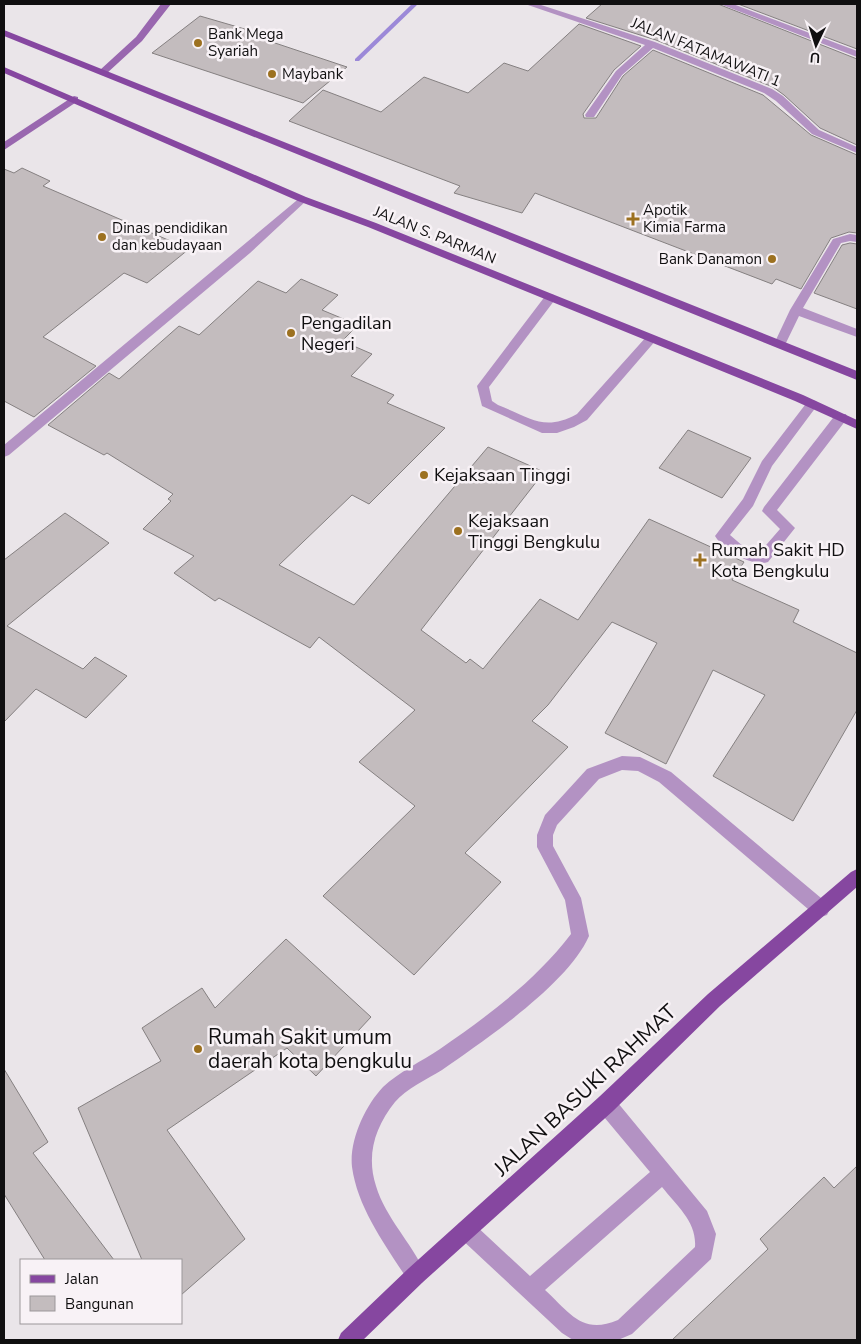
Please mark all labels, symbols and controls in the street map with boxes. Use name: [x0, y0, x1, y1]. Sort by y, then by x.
street label: JALAN FATAMAWATI 1: [627, 12, 784, 91]
north arrow: [791, 20, 841, 70]
place label: Bank Mega Syariah: [208, 24, 284, 61]
marker: Bank Mega Syariah: [192, 37, 204, 49]
text: U: [809, 48, 821, 67]
place label: Maybank: [282, 64, 344, 84]
marker: Maybank: [266, 68, 278, 80]
place label: Apotik Kimia Farma: [643, 200, 726, 237]
street label: JALAN S. PARMAN: [370, 201, 499, 269]
marker: Apotik Kimia Farma: [627, 213, 639, 225]
place label: Dinas pendidikan dan kebudayaan: [112, 218, 228, 255]
marker: Dinas pendidikan dan kebudayaan: [96, 231, 108, 243]
place label: Bank Danamon: [659, 249, 762, 269]
marker: Bank Danamon: [766, 253, 778, 265]
place label: Pengadilan Negeri: [301, 311, 392, 356]
marker: Pengadilan Negeri: [285, 327, 297, 339]
place label: Kejaksaan Tinggi: [434, 463, 570, 487]
marker: Kejaksaan Tinggi: [418, 469, 430, 481]
place label: Kejaksaan Tinggi Bengkulu: [468, 509, 600, 554]
marker: Kejaksaan Tinggi Bengkulu: [452, 525, 464, 537]
place label: Rumah Sakit HD Kota Bengkulu: [711, 538, 845, 583]
marker: Rumah Sakit HD Kota Bengkulu: [693, 553, 707, 567]
street label: JALAN BASUKI RAHMAT: [487, 998, 683, 1183]
place label: Rumah Sakit umum daerah kota bengkulu: [208, 1023, 412, 1075]
marker: Rumah Sakit umum daerah kota bengkulu: [192, 1043, 204, 1055]
legend: [20, 1259, 182, 1324]
text: Jalan: [64, 1269, 99, 1289]
text: Bangunan: [65, 1294, 134, 1314]

